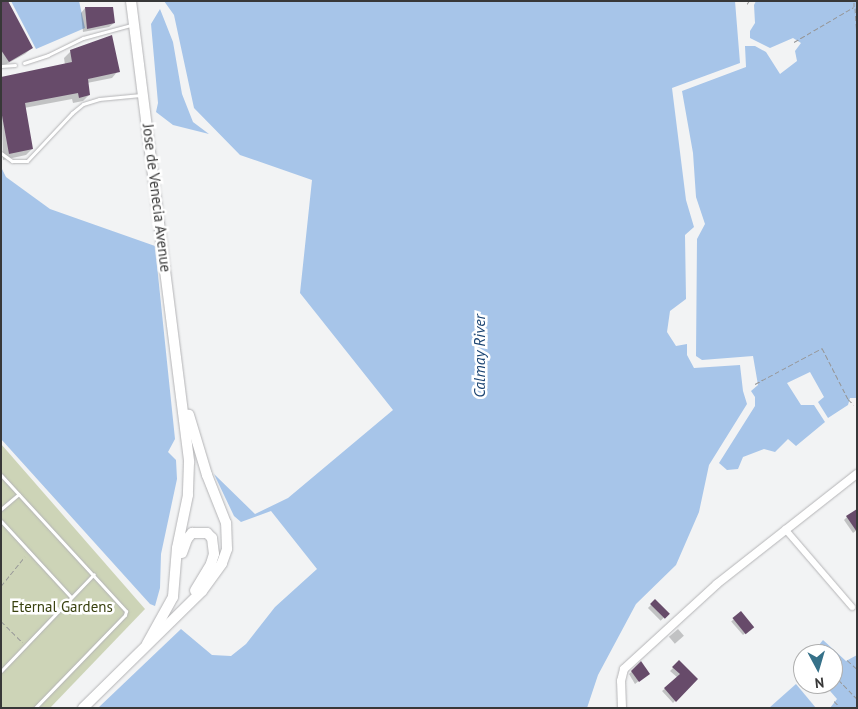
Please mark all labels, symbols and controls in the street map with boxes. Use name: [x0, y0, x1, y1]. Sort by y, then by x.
street label: Jose de Venecia Avenue: [139, 122, 175, 274]
water label: Calmay River: [469, 314, 489, 398]
park label: Eternal Gardens: [11, 598, 113, 616]
north arrow: [793, 644, 843, 694]
text: N: [814, 673, 825, 692]

